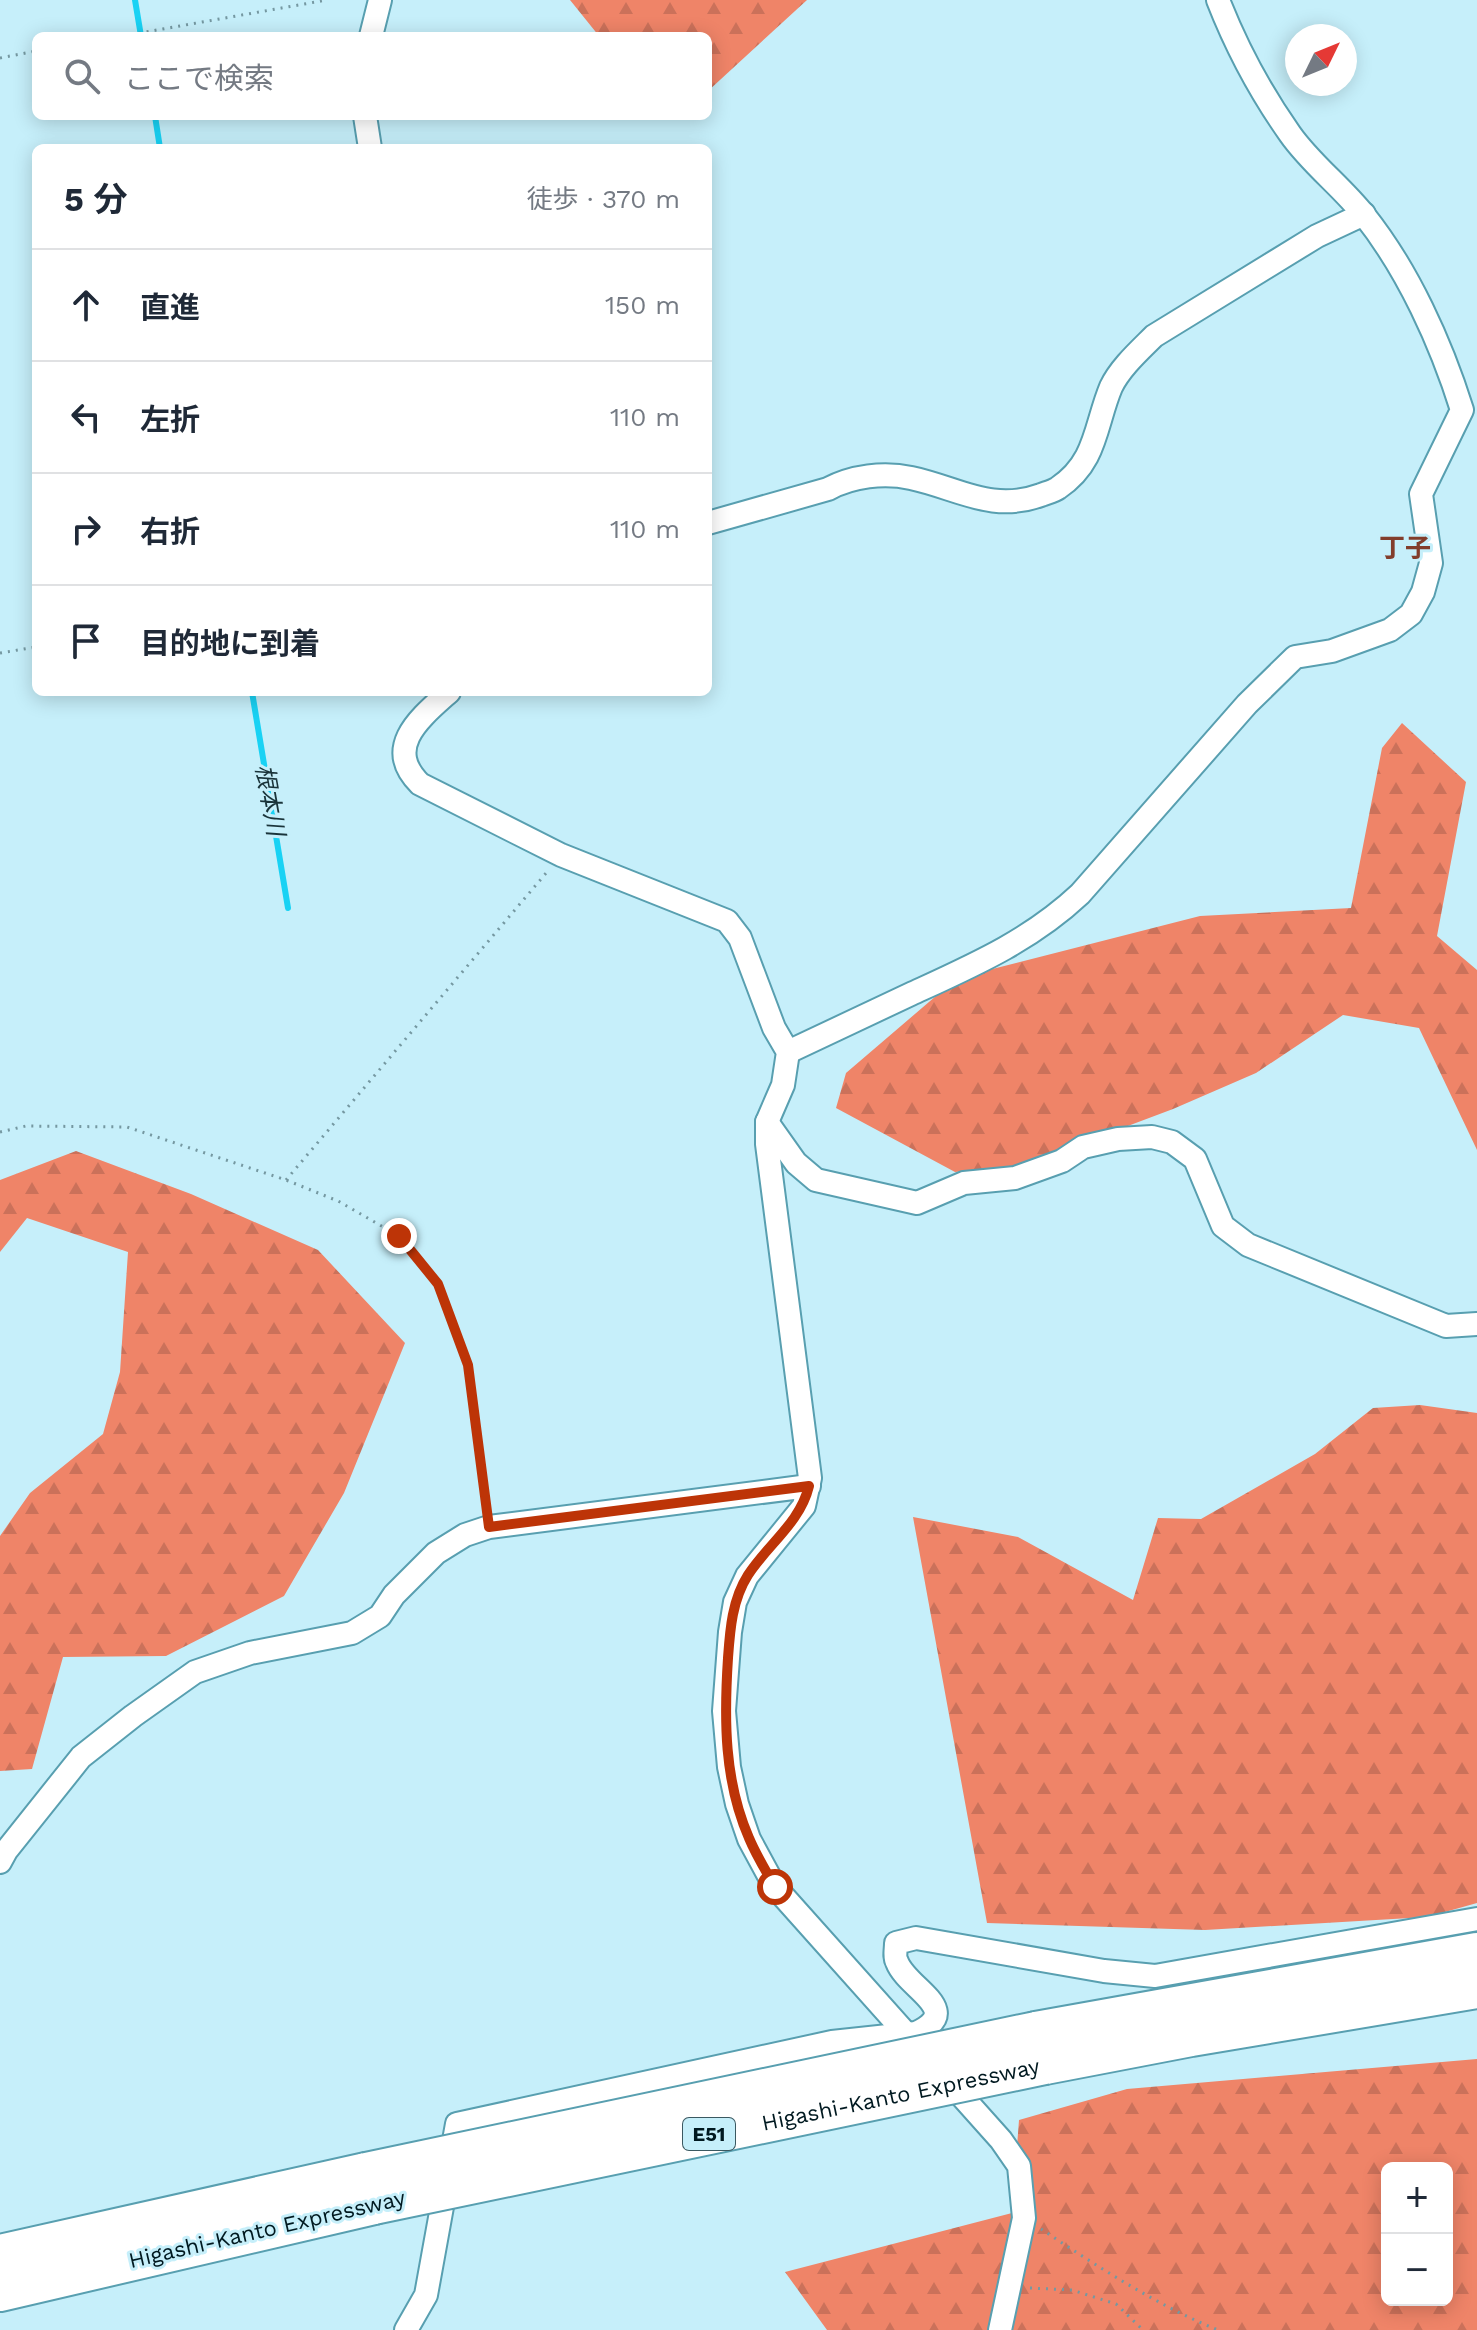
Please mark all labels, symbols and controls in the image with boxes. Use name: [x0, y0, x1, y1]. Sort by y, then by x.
north arrow: [1285, 24, 1357, 96]
search box: [32, 32, 712, 120]
icon: search: [60, 54, 104, 98]
text: ここで検索: [124, 61, 274, 96]
text: 5 分: [64, 179, 128, 219]
text: 徒歩 · 370 m: [526, 184, 680, 214]
icon: ahead: [64, 283, 108, 327]
text: 直進: [140, 290, 200, 325]
text: 150 m: [605, 290, 680, 320]
icon: left: [64, 395, 108, 439]
text: 左折: [140, 402, 200, 437]
text: 110 m: [610, 402, 680, 432]
icon: right: [64, 507, 108, 551]
text: 右折: [140, 514, 200, 549]
text: 110 m: [610, 514, 680, 544]
district label: 丁子: [1379, 533, 1431, 563]
icon: arrive: [64, 619, 108, 663]
text: 目的地に到着: [140, 626, 320, 661]
water label: 根本川: [250, 762, 291, 841]
route end: [381, 1218, 417, 1254]
route start: [757, 1869, 793, 1905]
street label: Higashi-Kanto Expressway: [759, 2053, 1043, 2135]
road number: E51: [683, 2118, 735, 2150]
map controls: [1381, 2162, 1453, 2306]
button: +: [1381, 2162, 1453, 2234]
street label: Higashi-Kanto Expressway: [126, 2185, 408, 2273]
button: −: [1381, 2234, 1453, 2306]

